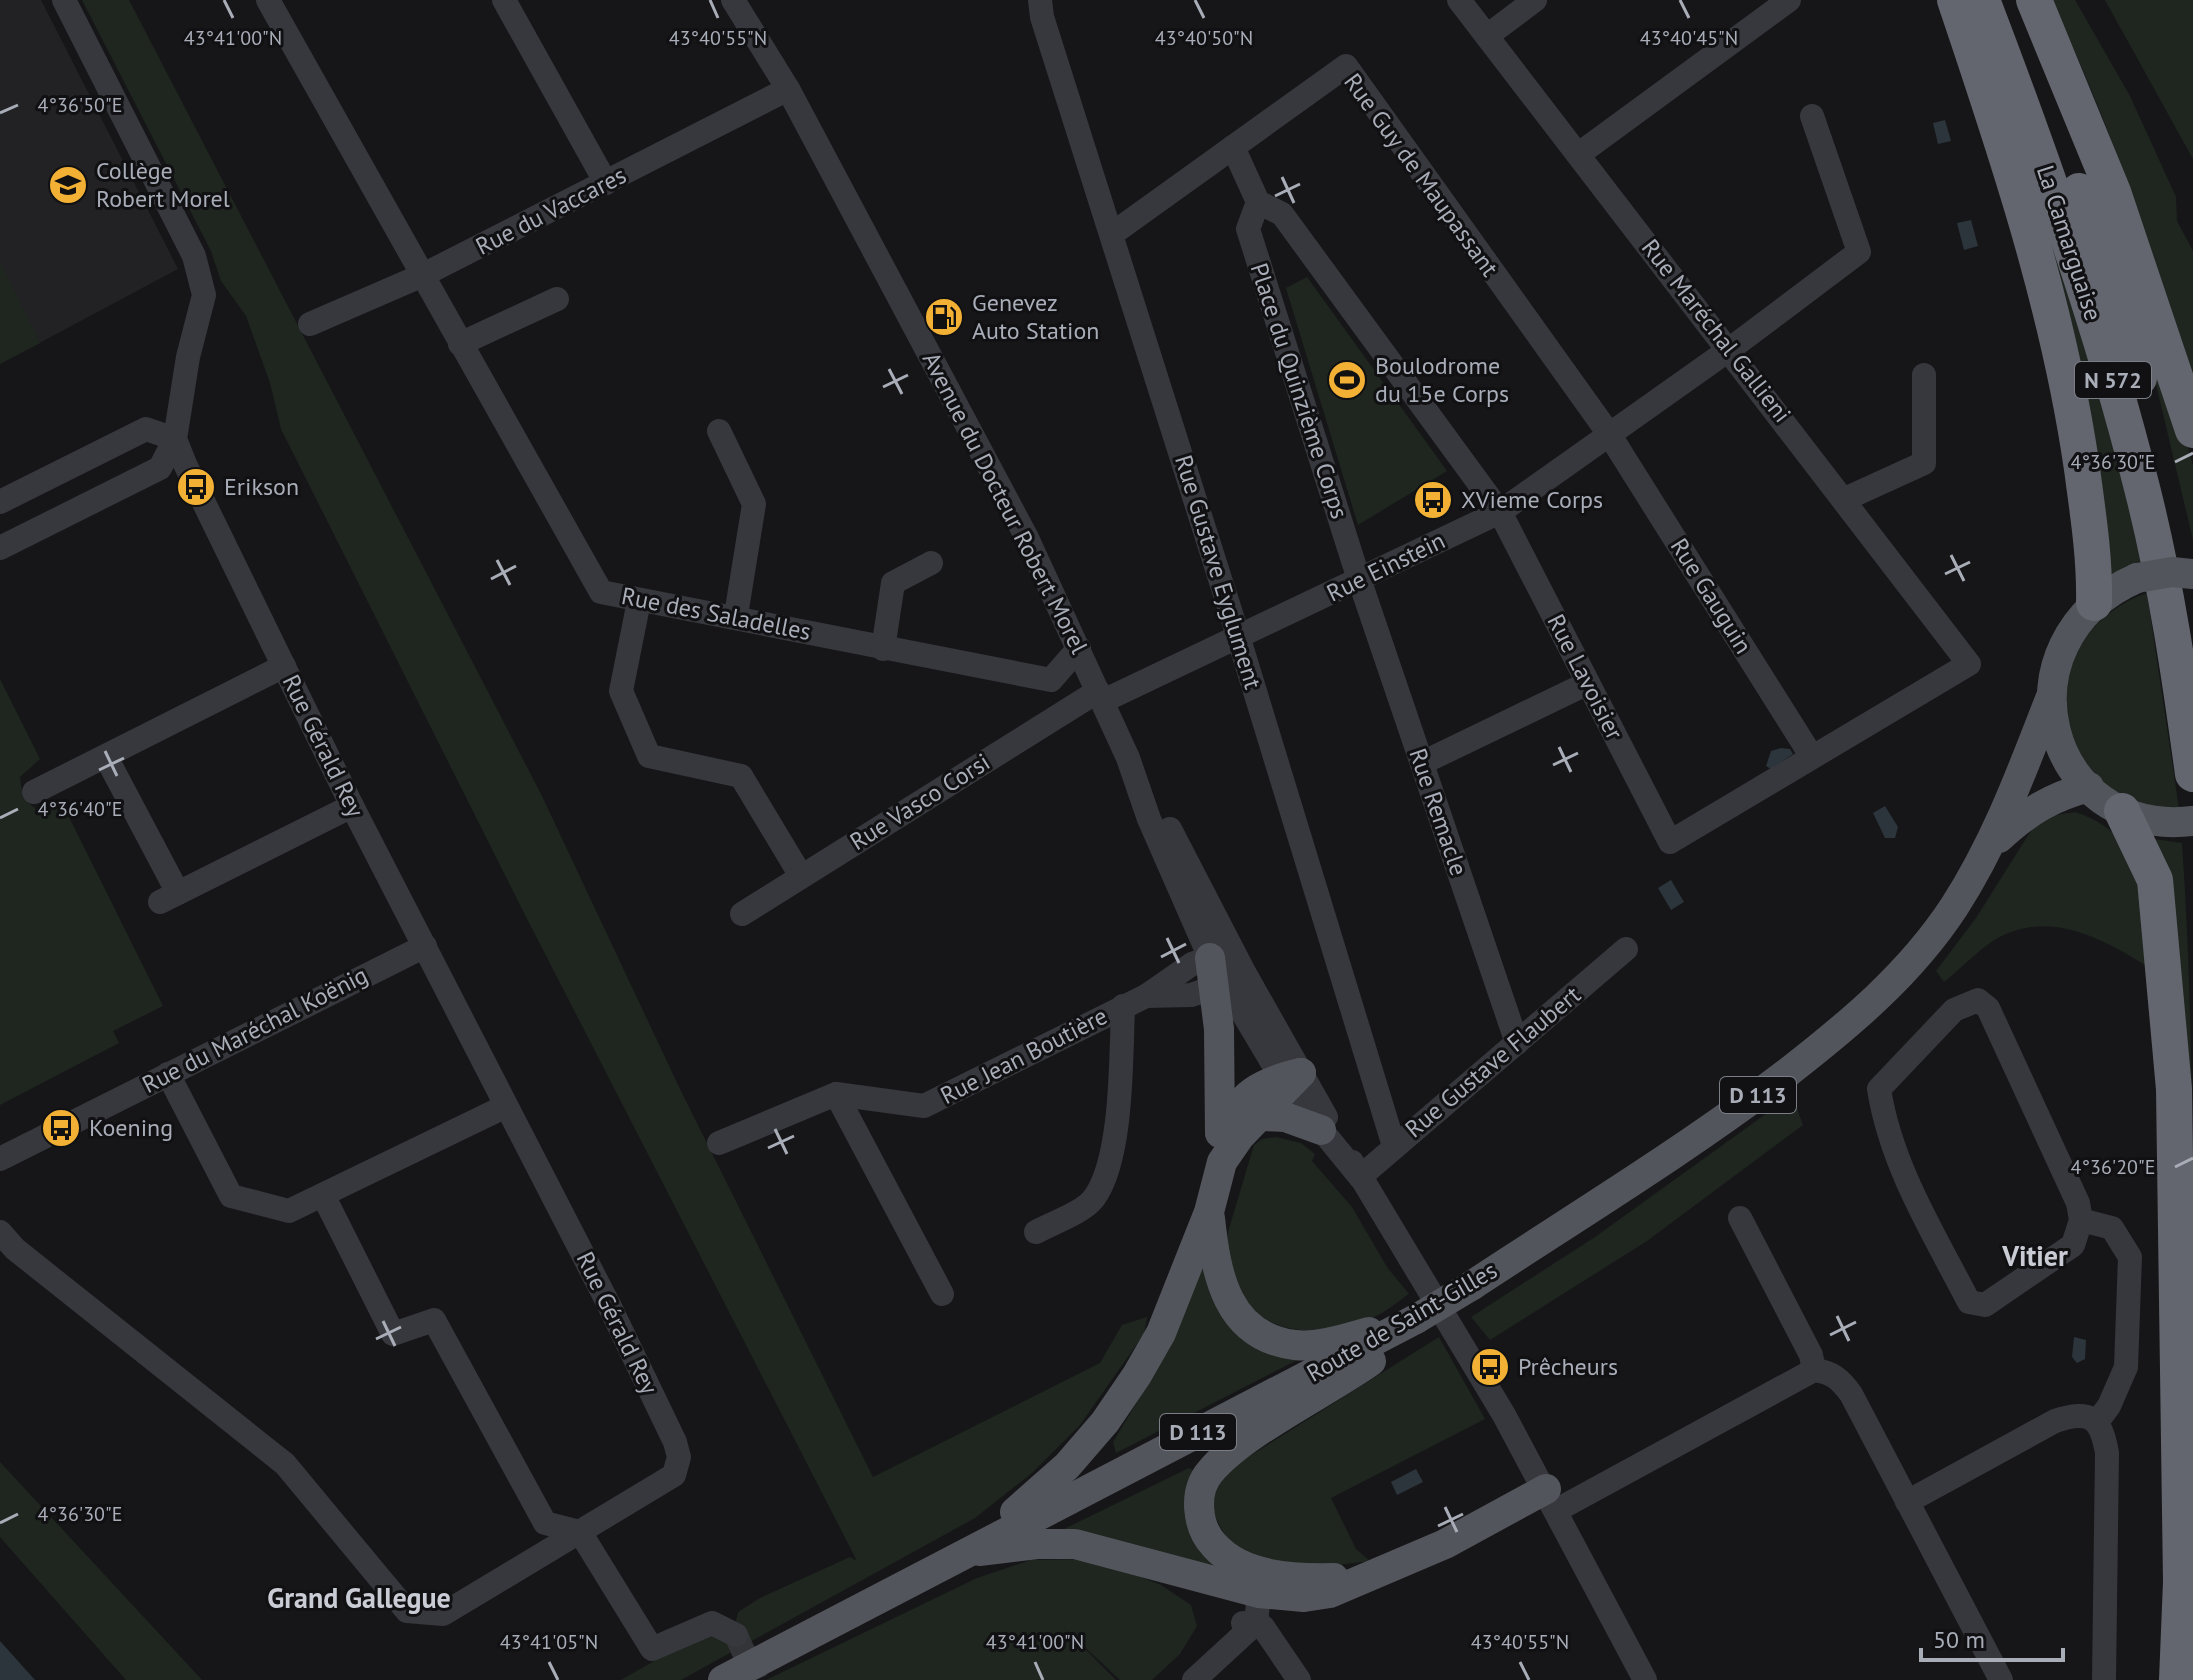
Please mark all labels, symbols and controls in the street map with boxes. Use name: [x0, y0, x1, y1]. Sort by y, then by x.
text: 43°41'00"N: [184, 25, 282, 51]
text: 43°40'55"N: [669, 25, 767, 51]
text: 43°40'50"N: [1155, 25, 1253, 51]
text: 43°40'45"N: [1640, 25, 1738, 51]
street label: Rue Guy de Maupassant: [1337, 67, 1506, 282]
text: 4°36'50"E: [38, 92, 122, 118]
place label: Collège Robert Morel: [96, 155, 230, 214]
street label: Rue du Vaccares: [470, 159, 631, 262]
street label: La Camarguaise: [2030, 161, 2109, 324]
school or university icon: Collège Robert Morel: [47, 164, 89, 206]
street label: Rue Maréchal Gallieni: [1635, 233, 1798, 429]
street label: Place du Quinzième Corps: [1244, 259, 1355, 523]
place label: Genevez Auto Station: [972, 287, 1099, 346]
fuel station icon: Genevez Auto Station: [923, 296, 965, 338]
street label: Avenue du Docteur Robert Morel: [916, 347, 1095, 659]
place label: Boulodrome du 15e Corps: [1375, 350, 1509, 409]
sports icon: Boulodrome du 15e Corps: [1326, 359, 1368, 401]
road number: N 572: [2075, 362, 2151, 398]
text: 4°36'30"E: [2071, 449, 2155, 475]
street label: Rue Gustave Eyglument: [1168, 451, 1269, 692]
bus stop icon: Erikson: [175, 466, 217, 508]
place label: Erikson: [224, 471, 299, 502]
bus stop icon: XVieme Corps: [1412, 479, 1454, 521]
place label: XVieme Corps: [1461, 484, 1603, 515]
street label: Rue Einstein: [1322, 525, 1450, 608]
street label: Rue Gauguin: [1664, 532, 1759, 659]
street label: Rue des Saladelles: [619, 580, 813, 647]
street label: Rue Lavoisier: [1541, 609, 1630, 745]
street label: Rue Gérald Rey: [276, 669, 371, 822]
street label: Rue Remacle: [1402, 744, 1475, 879]
street label: Rue Vasco Corsi: [844, 746, 995, 857]
text: 4°36'40"E: [38, 796, 122, 822]
street label: Rue du Maréchal Koënig: [137, 959, 373, 1100]
street label: Rue Gustave Flaubert: [1399, 979, 1587, 1144]
street label: Rue Jean Boutière: [935, 1000, 1112, 1111]
road number: D 113: [1720, 1077, 1796, 1113]
bus stop icon: Koening: [40, 1107, 82, 1149]
place label: Koening: [89, 1112, 173, 1143]
text: 4°36'20"E: [2071, 1154, 2155, 1180]
district label: Vitier: [2001, 1237, 2068, 1274]
street label: Rue Gérald Rey: [570, 1246, 665, 1399]
street label: Route de Saint-Gilles: [1301, 1255, 1502, 1389]
bus stop icon: Prêcheurs: [1469, 1346, 1511, 1388]
place label: Prêcheurs: [1518, 1351, 1618, 1382]
road number: D 113: [1160, 1414, 1236, 1450]
text: 4°36'30"E: [38, 1501, 122, 1527]
district label: Grand Gallegue: [267, 1579, 451, 1616]
scale bar: [1921, 1612, 2063, 1662]
text: 50 m: [1933, 1624, 1985, 1655]
text: 43°41'05"N: [500, 1629, 598, 1655]
text: 43°41'00"N: [986, 1629, 1084, 1655]
text: 43°40'55"N: [1471, 1629, 1569, 1655]

